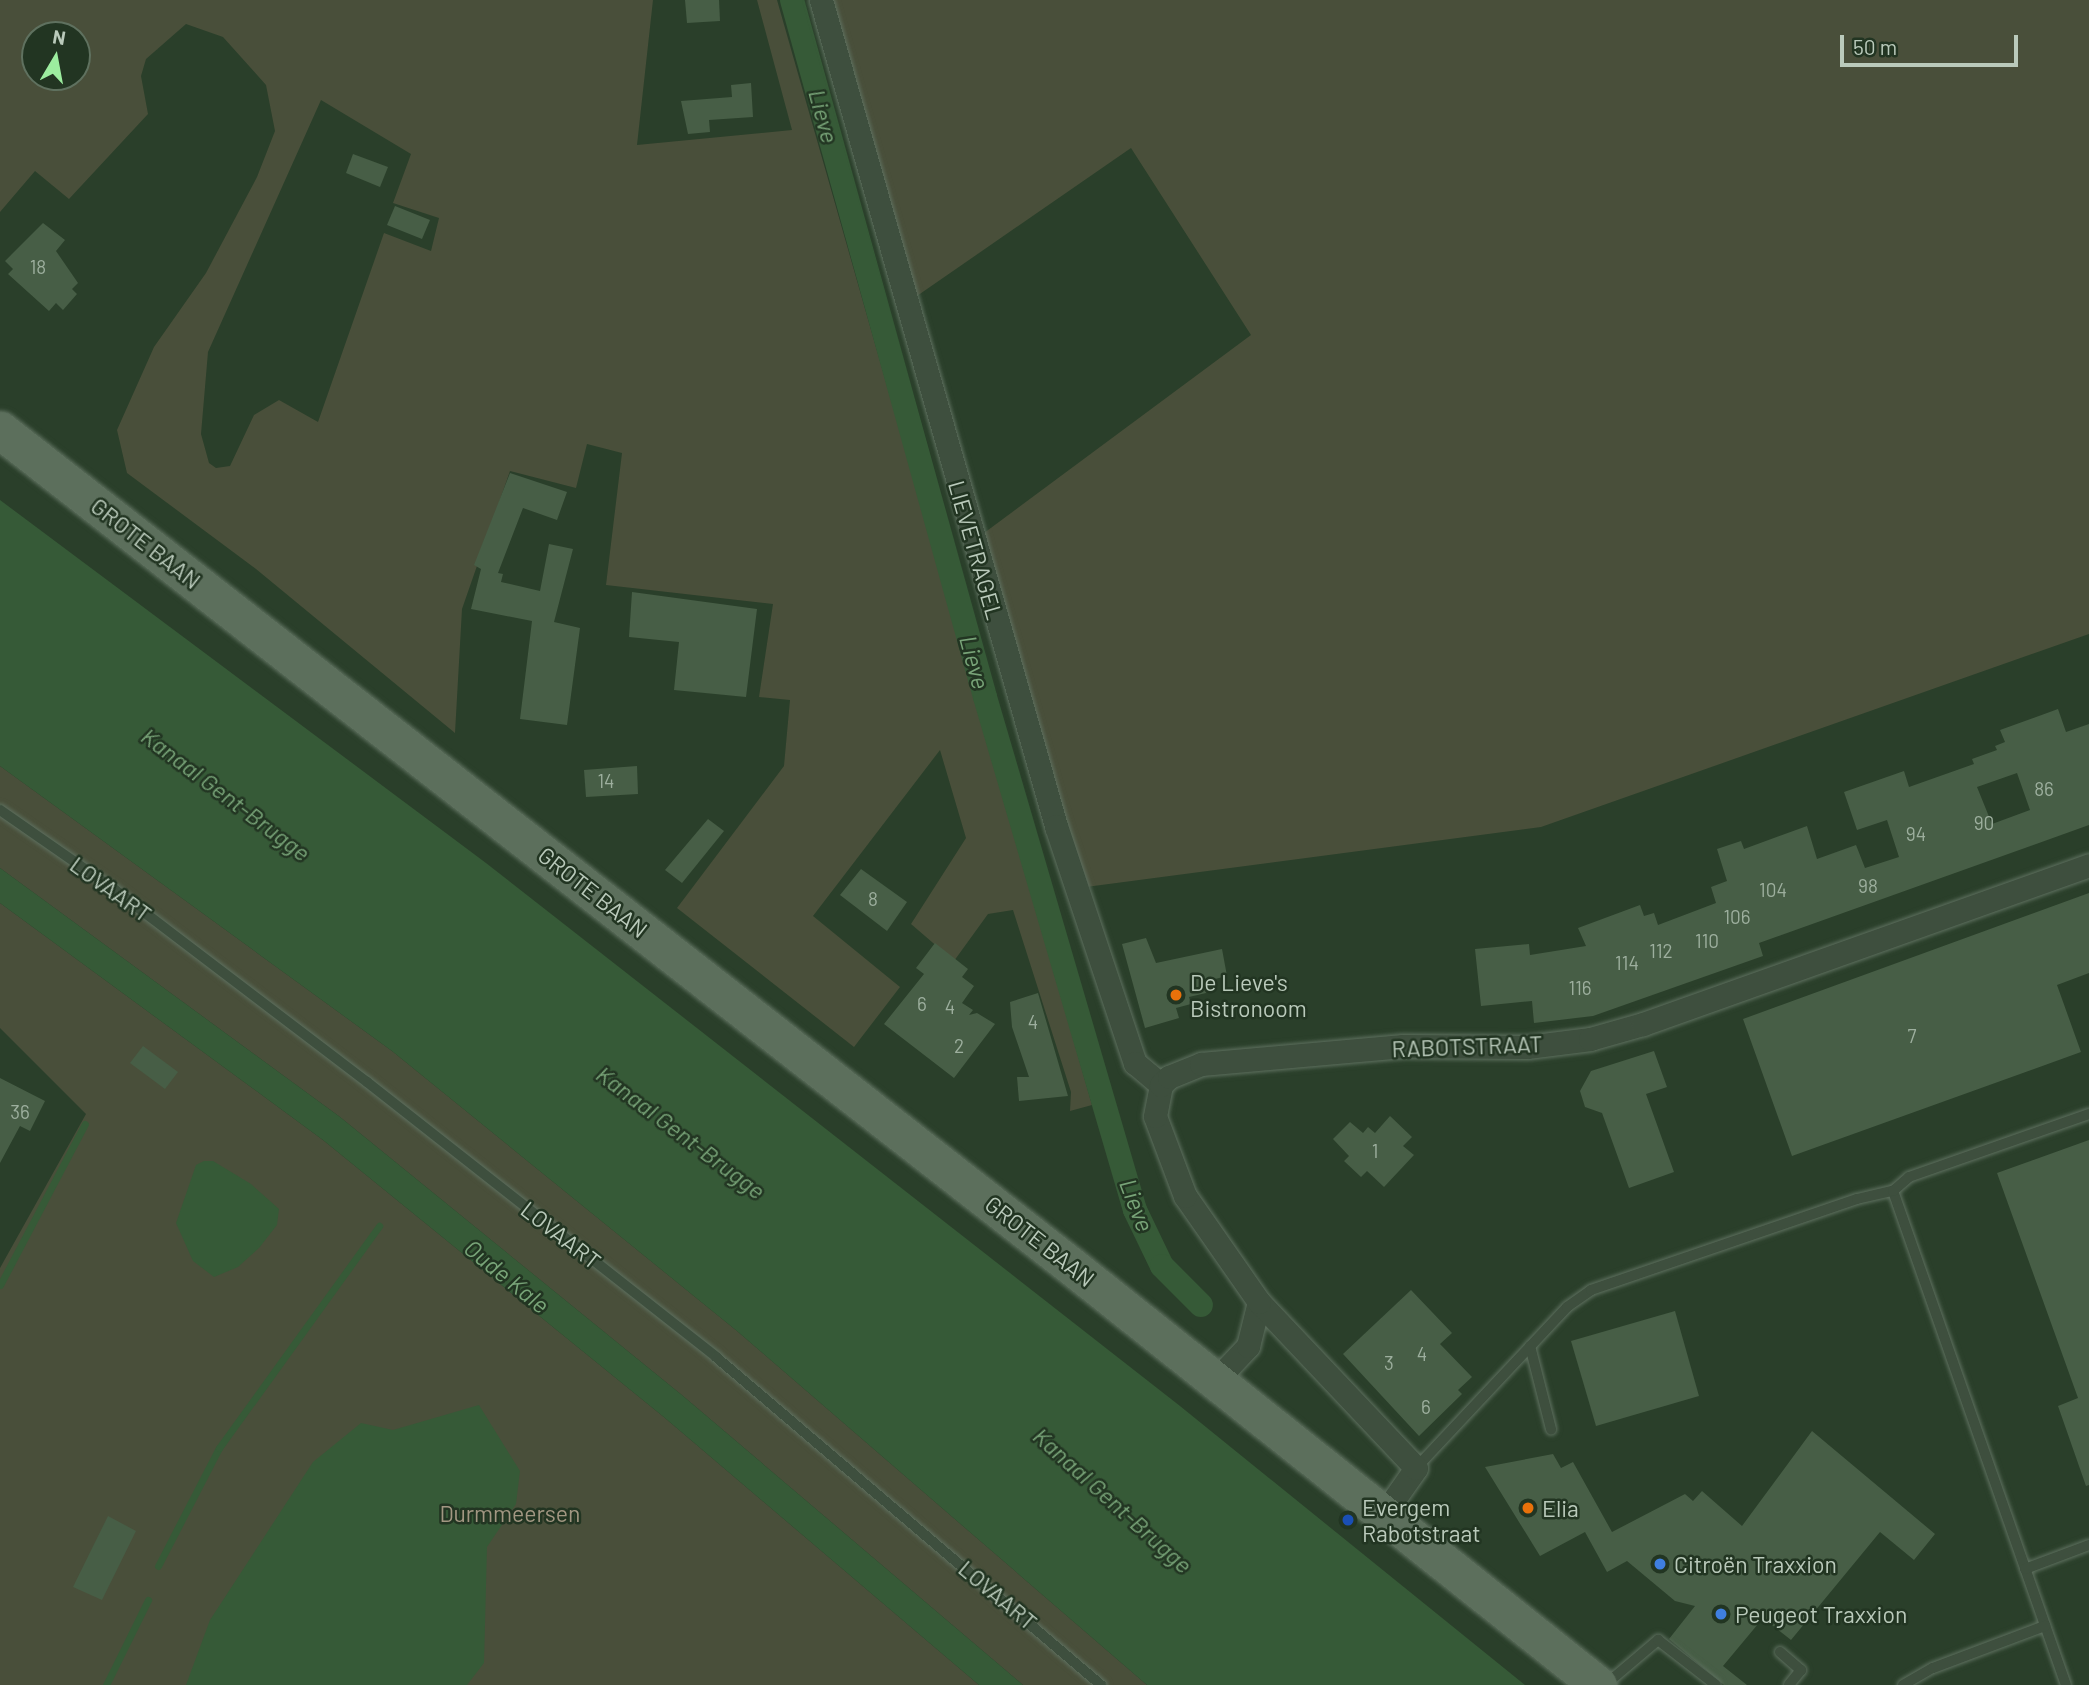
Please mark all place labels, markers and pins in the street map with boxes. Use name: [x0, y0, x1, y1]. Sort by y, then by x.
place label: De Lieve's Bistronoom: [1190, 968, 1307, 1022]
marker: De Lieve's Bistronoom: [1168, 987, 1184, 1003]
place label: Evergem Rabotstraat: [1362, 1493, 1481, 1547]
place label: Elia: [1542, 1494, 1579, 1522]
marker: Elia: [1520, 1500, 1536, 1516]
marker: Evergem Rabotstraat: [1340, 1512, 1356, 1528]
place label: Citroën Traxxion: [1674, 1550, 1837, 1578]
marker: Citroën Traxxion: [1652, 1556, 1668, 1572]
place label: Peugeot Traxxion: [1735, 1600, 1907, 1628]
marker: Peugeot Traxxion: [1713, 1606, 1729, 1622]

